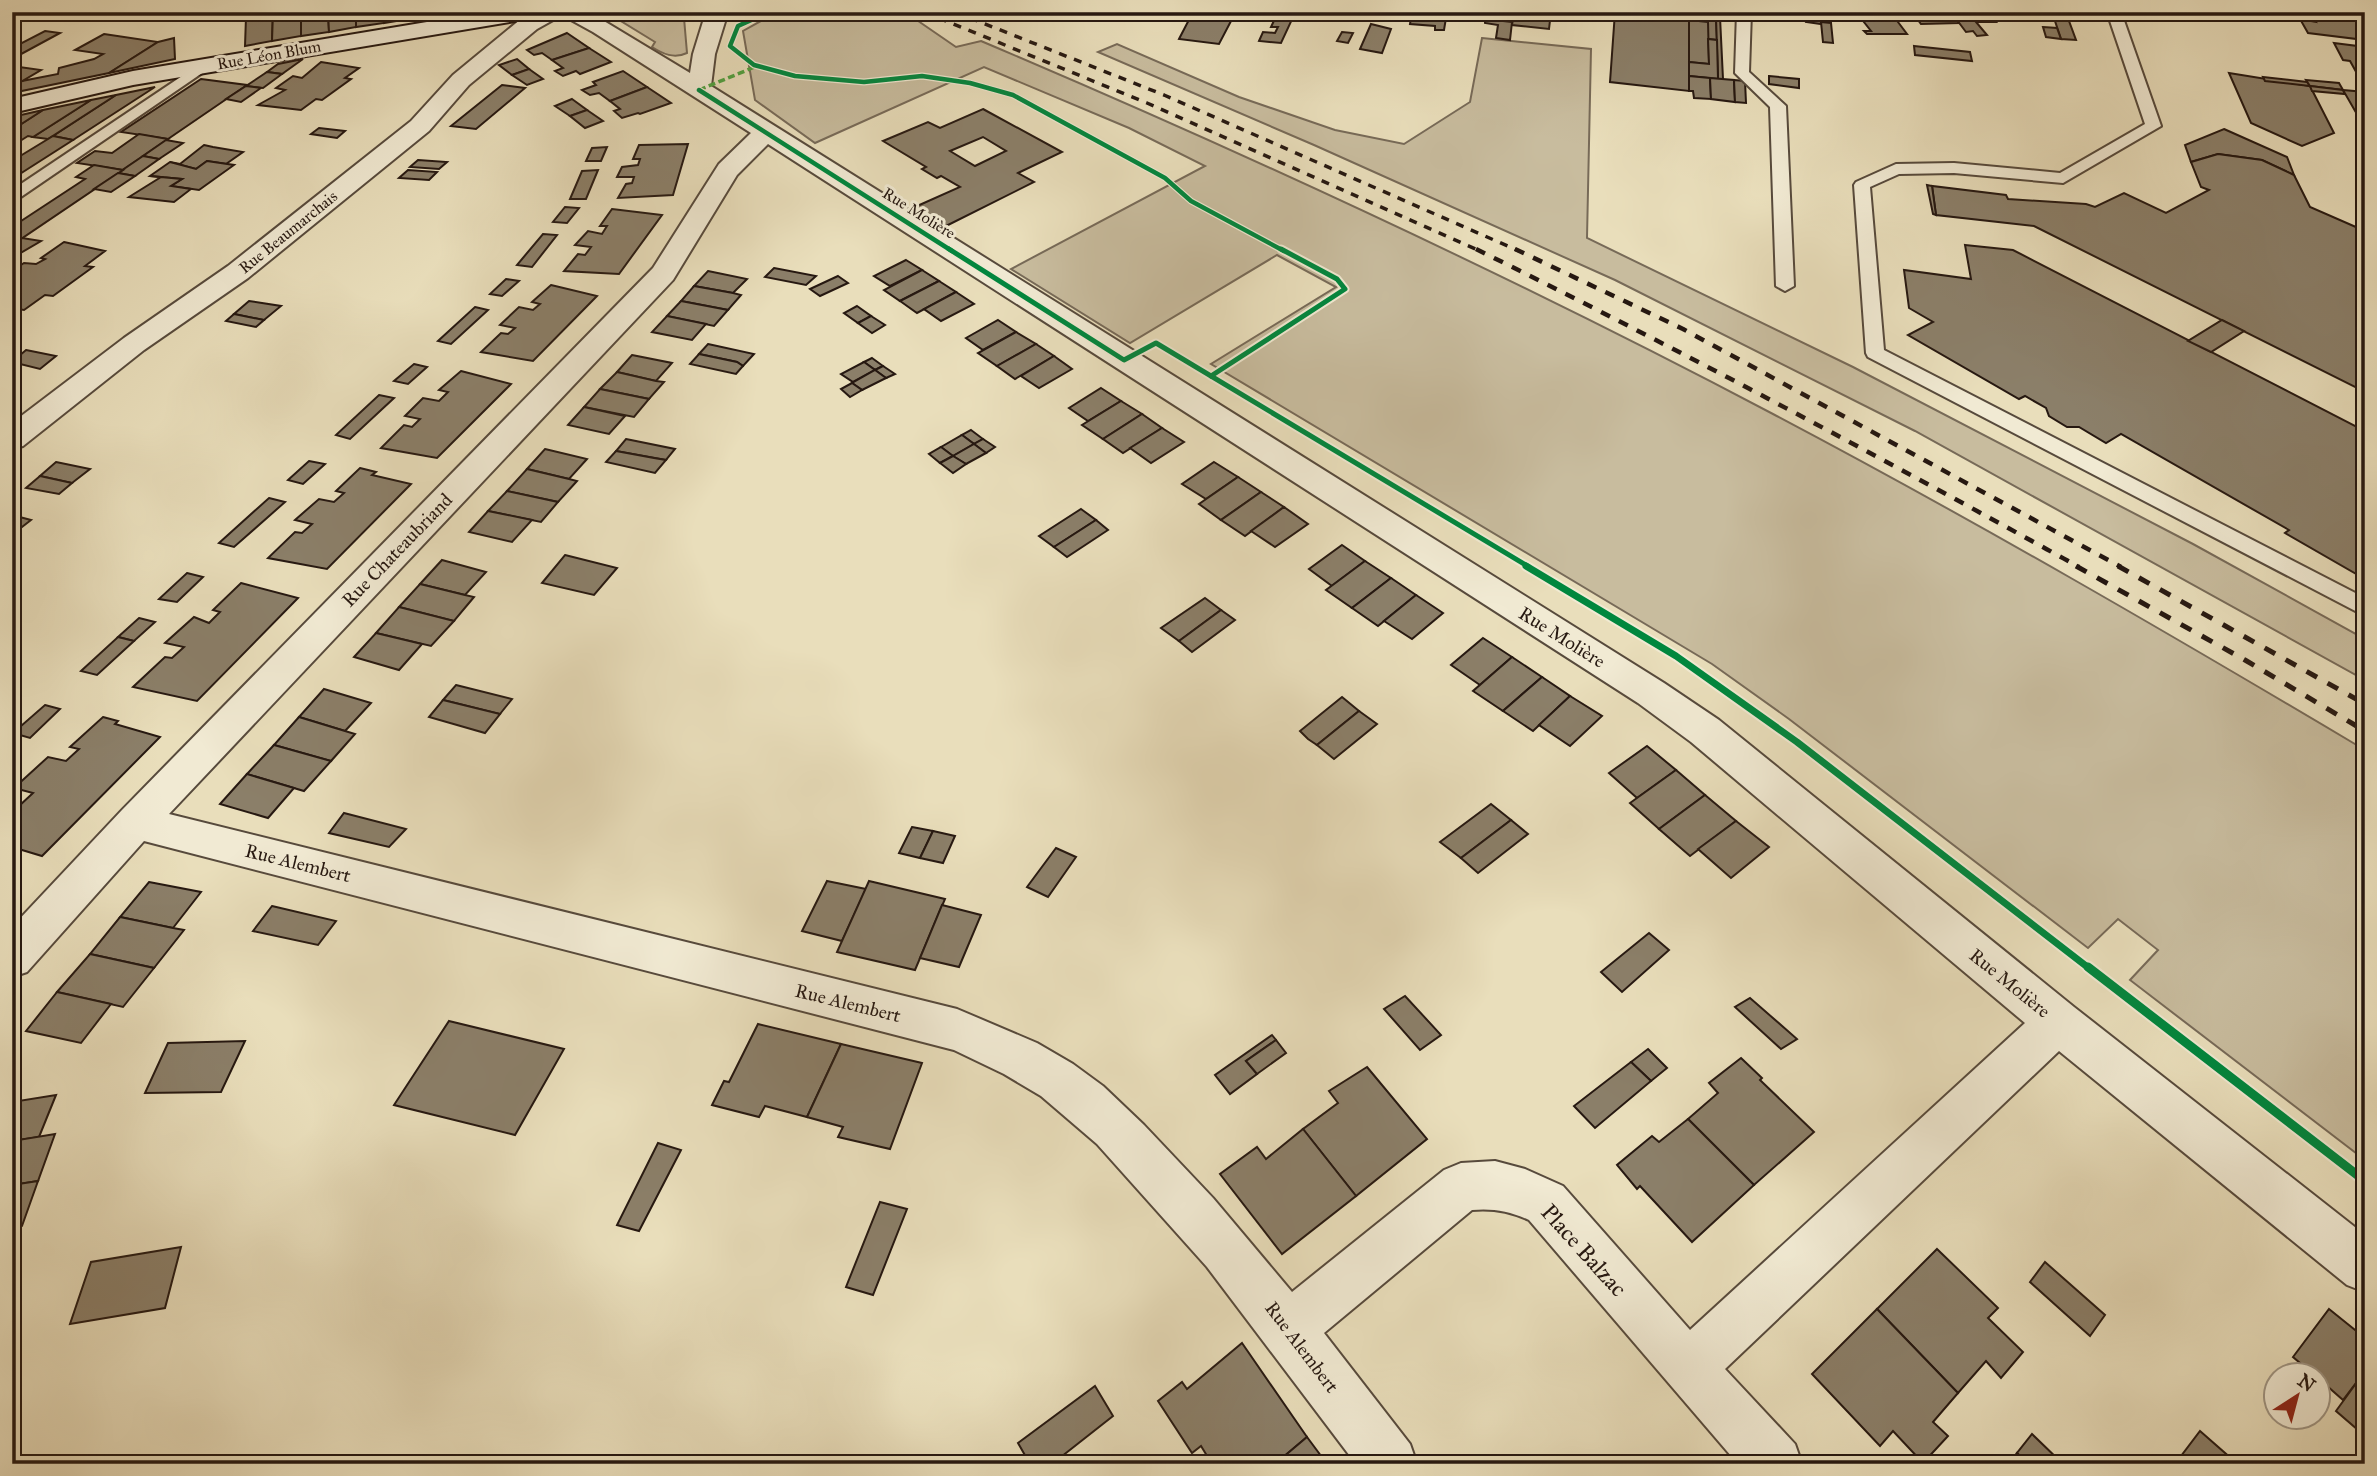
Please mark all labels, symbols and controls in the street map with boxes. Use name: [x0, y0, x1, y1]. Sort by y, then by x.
street label: Rue Léon Blum: [215, 36, 323, 73]
street label: Rue Molière: [879, 183, 959, 243]
street label: Rue Beaumarchais: [235, 186, 341, 277]
street label: Rue Chateaubriand: [337, 488, 457, 612]
street label: Rue Molière: [1515, 601, 1609, 673]
street label: Rue Alembert: [243, 839, 353, 887]
street label: Rue Molière: [1965, 943, 2055, 1023]
street label: Rue Alembert: [793, 979, 903, 1027]
street label: Place Balzac: [1535, 1198, 1633, 1302]
street label: Rue Alembert: [1260, 1297, 1344, 1397]
north arrow: [2262, 1360, 2332, 1430]
text: N: [2293, 1369, 2320, 1397]

